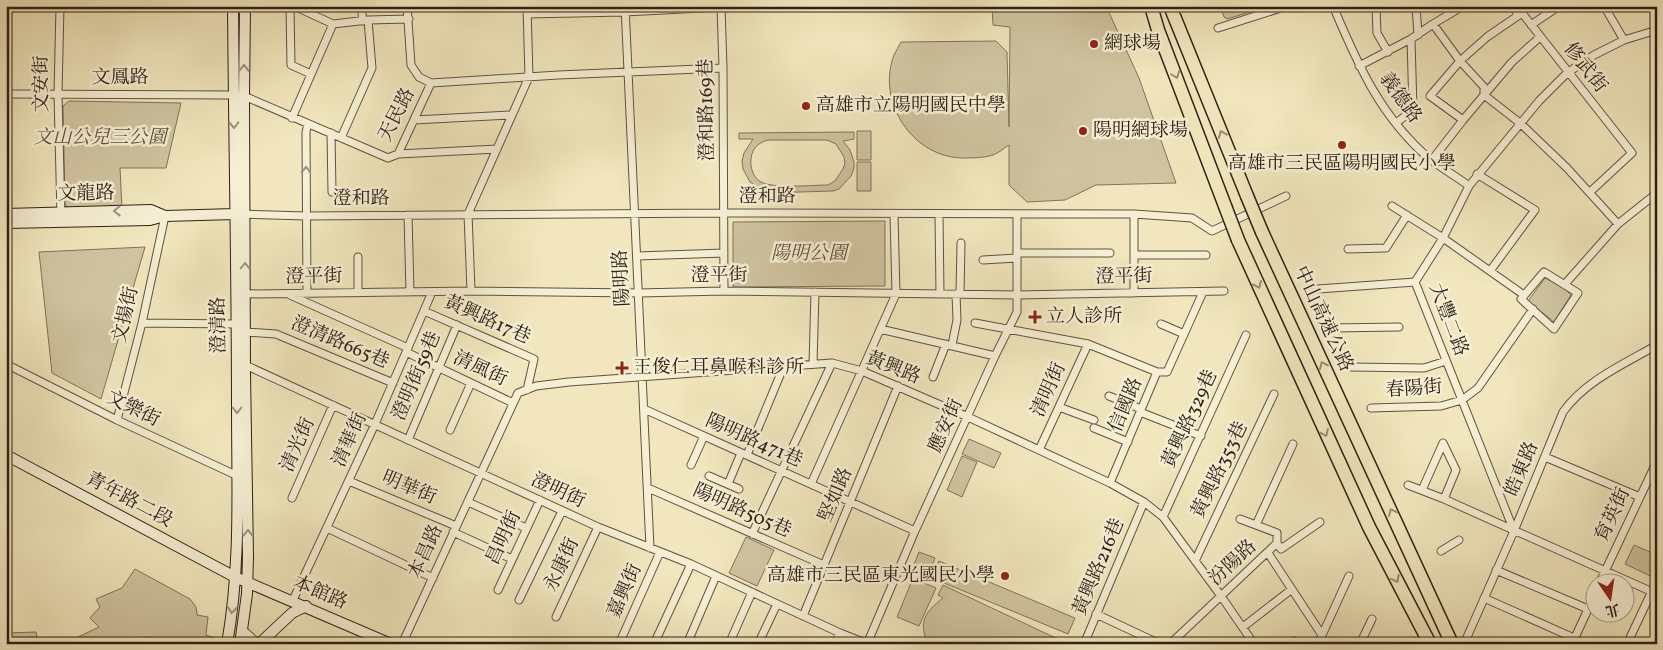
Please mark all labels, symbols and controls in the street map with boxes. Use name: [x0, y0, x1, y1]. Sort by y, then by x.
place label: 網球場: [1104, 31, 1161, 57]
marker: 網球場: [1088, 38, 1100, 50]
street label: 修武街: [1557, 38, 1613, 98]
street label: 文安街: [29, 55, 55, 113]
street label: 澄和路169巷: [693, 58, 721, 162]
one-way arrow: [239, 64, 249, 72]
street label: 文鳳路: [91, 65, 149, 91]
street label: 義德路: [1373, 67, 1427, 129]
one-way arrow: [1169, 70, 1180, 79]
street label: 天民路: [372, 84, 422, 146]
place label: 高雄市立陽明國民中學: [816, 93, 1006, 119]
marker: 高雄市立陽明國民中學: [800, 100, 812, 112]
place label: 陽明網球場: [1093, 118, 1188, 144]
one-way arrow: [229, 122, 239, 129]
park label: 文山公兒三公園: [33, 125, 169, 151]
marker: 陽明網球場: [1077, 125, 1089, 137]
one-way arrow: [1218, 130, 1229, 139]
marker: 高雄市三民區陽明國民小學: [1336, 139, 1348, 151]
place label: 高雄市三民區陽明國民小學: [1228, 151, 1456, 177]
one-way arrow: [301, 166, 311, 174]
street label: 文龍路: [57, 181, 115, 207]
street label: 澄和路: [738, 184, 796, 210]
street label: 澄和路: [332, 186, 390, 212]
one-way arrow: [113, 206, 120, 216]
park label: 陽明公園: [771, 241, 850, 267]
street label: 陽明路: [608, 249, 636, 307]
one-way arrow: [240, 261, 250, 269]
street label: 中山高速公路: [1287, 262, 1359, 376]
street label: 澄平街: [690, 263, 748, 289]
street label: 澄平街: [285, 264, 343, 290]
street label: 澄平街: [1095, 264, 1153, 290]
one-way arrow: [1252, 280, 1263, 289]
street label: 大豐二路: [1422, 280, 1474, 360]
street label: 文揚街: [107, 284, 145, 346]
street label: 黃興路17巷: [439, 289, 535, 351]
street label: 澄清路: [206, 296, 232, 354]
place label: 立人診所: [1046, 304, 1122, 330]
marker: 立人診所: [1028, 310, 1042, 324]
street label: 澄清路665巷: [287, 311, 393, 375]
street label: 澄明街59巷: [387, 327, 447, 425]
street label: 清風街: [449, 345, 511, 393]
street label: 黃興路: [862, 345, 924, 391]
place label: 王俊仁耳鼻喉科診所: [633, 355, 804, 381]
street label: 清明街: [1026, 359, 1072, 421]
marker: 王俊仁耳鼻喉科診所: [615, 361, 629, 375]
one-way arrow: [1319, 361, 1329, 370]
street label: 黃興路329巷: [1156, 366, 1224, 472]
street label: 信國路: [1103, 374, 1149, 436]
street label: 春陽街: [1385, 374, 1443, 404]
street label: 文樂街: [102, 385, 164, 433]
street label: 應安街: [923, 395, 969, 457]
one-way arrow: [232, 406, 242, 414]
street label: 陽明路471巷: [701, 408, 807, 474]
street label: 清華街: [327, 409, 373, 471]
street label: 清光街: [275, 414, 321, 476]
street label: 黃興路353巷: [1185, 417, 1255, 523]
one-way arrow: [1319, 428, 1329, 437]
street label: 皓東路: [1499, 438, 1545, 500]
street label: 堅如路: [813, 464, 859, 526]
street label: 明華街: [378, 465, 440, 511]
street label: 青年路二段: [81, 466, 177, 534]
street label: 澄明街: [527, 467, 589, 515]
street label: 陽明路505巷: [689, 478, 795, 544]
street label: 育英街: [1589, 484, 1637, 546]
street label: 昌明街: [480, 507, 528, 569]
one-way arrow: [1387, 508, 1398, 517]
street label: 黃興路216巷: [1067, 514, 1131, 620]
street label: 本昌路: [403, 521, 449, 583]
one-way arrow: [243, 529, 253, 536]
street label: 永康街: [538, 534, 586, 596]
street label: 汾陽路: [1203, 534, 1263, 592]
street label: 嘉興街: [602, 560, 648, 622]
place label: 高雄市三民區東光國民小學: [767, 563, 995, 589]
street label: 本館路: [289, 570, 351, 616]
marker: 高雄市三民區東光國民小學: [999, 570, 1011, 582]
north arrow: [1586, 572, 1636, 622]
one-way arrow: [1390, 574, 1400, 583]
text: 北: [1604, 598, 1622, 620]
one-way arrow: [227, 607, 238, 615]

